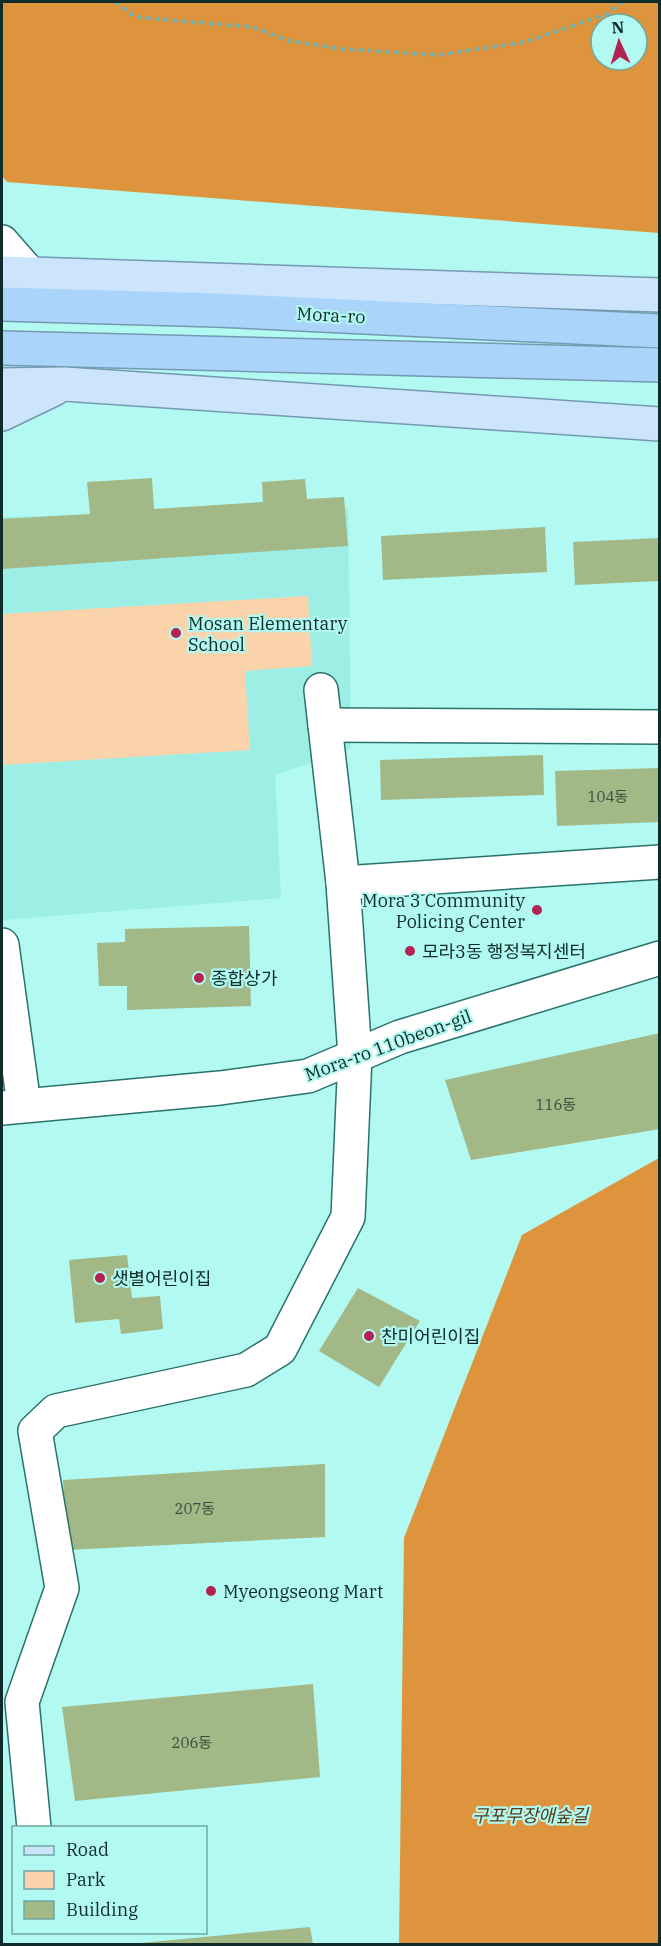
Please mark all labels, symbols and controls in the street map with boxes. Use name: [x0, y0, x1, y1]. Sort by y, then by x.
north arrow: [589, 12, 649, 72]
text: N: [611, 17, 625, 37]
street label: Mora-ro: [296, 302, 366, 328]
place label: Mosan Elementary School: [188, 612, 348, 656]
marker: Mosan Elementary School: [169, 626, 183, 640]
house number: 104동: [588, 787, 628, 806]
place label: Mora 3 Community Policing Center: [362, 889, 525, 933]
marker: Mora 3 Community Policing Center: [530, 903, 544, 917]
place label: 모라3동 행정복지센터: [422, 940, 586, 963]
marker: 모라3동 행정복지센터: [403, 944, 417, 958]
place label: 종합상가: [211, 967, 278, 990]
marker: 종합상가: [192, 971, 206, 985]
street label: Mora-ro 110beon-gil: [301, 1004, 475, 1086]
house number: 116동: [536, 1095, 576, 1114]
place label: 샛별어린이집: [112, 1267, 211, 1290]
marker: 샛별어린이집: [93, 1271, 107, 1285]
place label: 찬미어린이집: [381, 1325, 480, 1348]
marker: 찬미어린이집: [362, 1329, 376, 1343]
house number: 207동: [175, 1499, 215, 1518]
place label: Myeongseong Mart: [223, 1580, 383, 1603]
marker: Myeongseong Mart: [204, 1584, 218, 1598]
house number: 206동: [172, 1733, 212, 1752]
park label: 구포무장애숲길: [472, 1804, 589, 1827]
legend: [12, 1826, 207, 1934]
text: Road: [66, 1838, 109, 1861]
text: Park: [66, 1868, 106, 1891]
text: Building: [66, 1898, 138, 1921]

